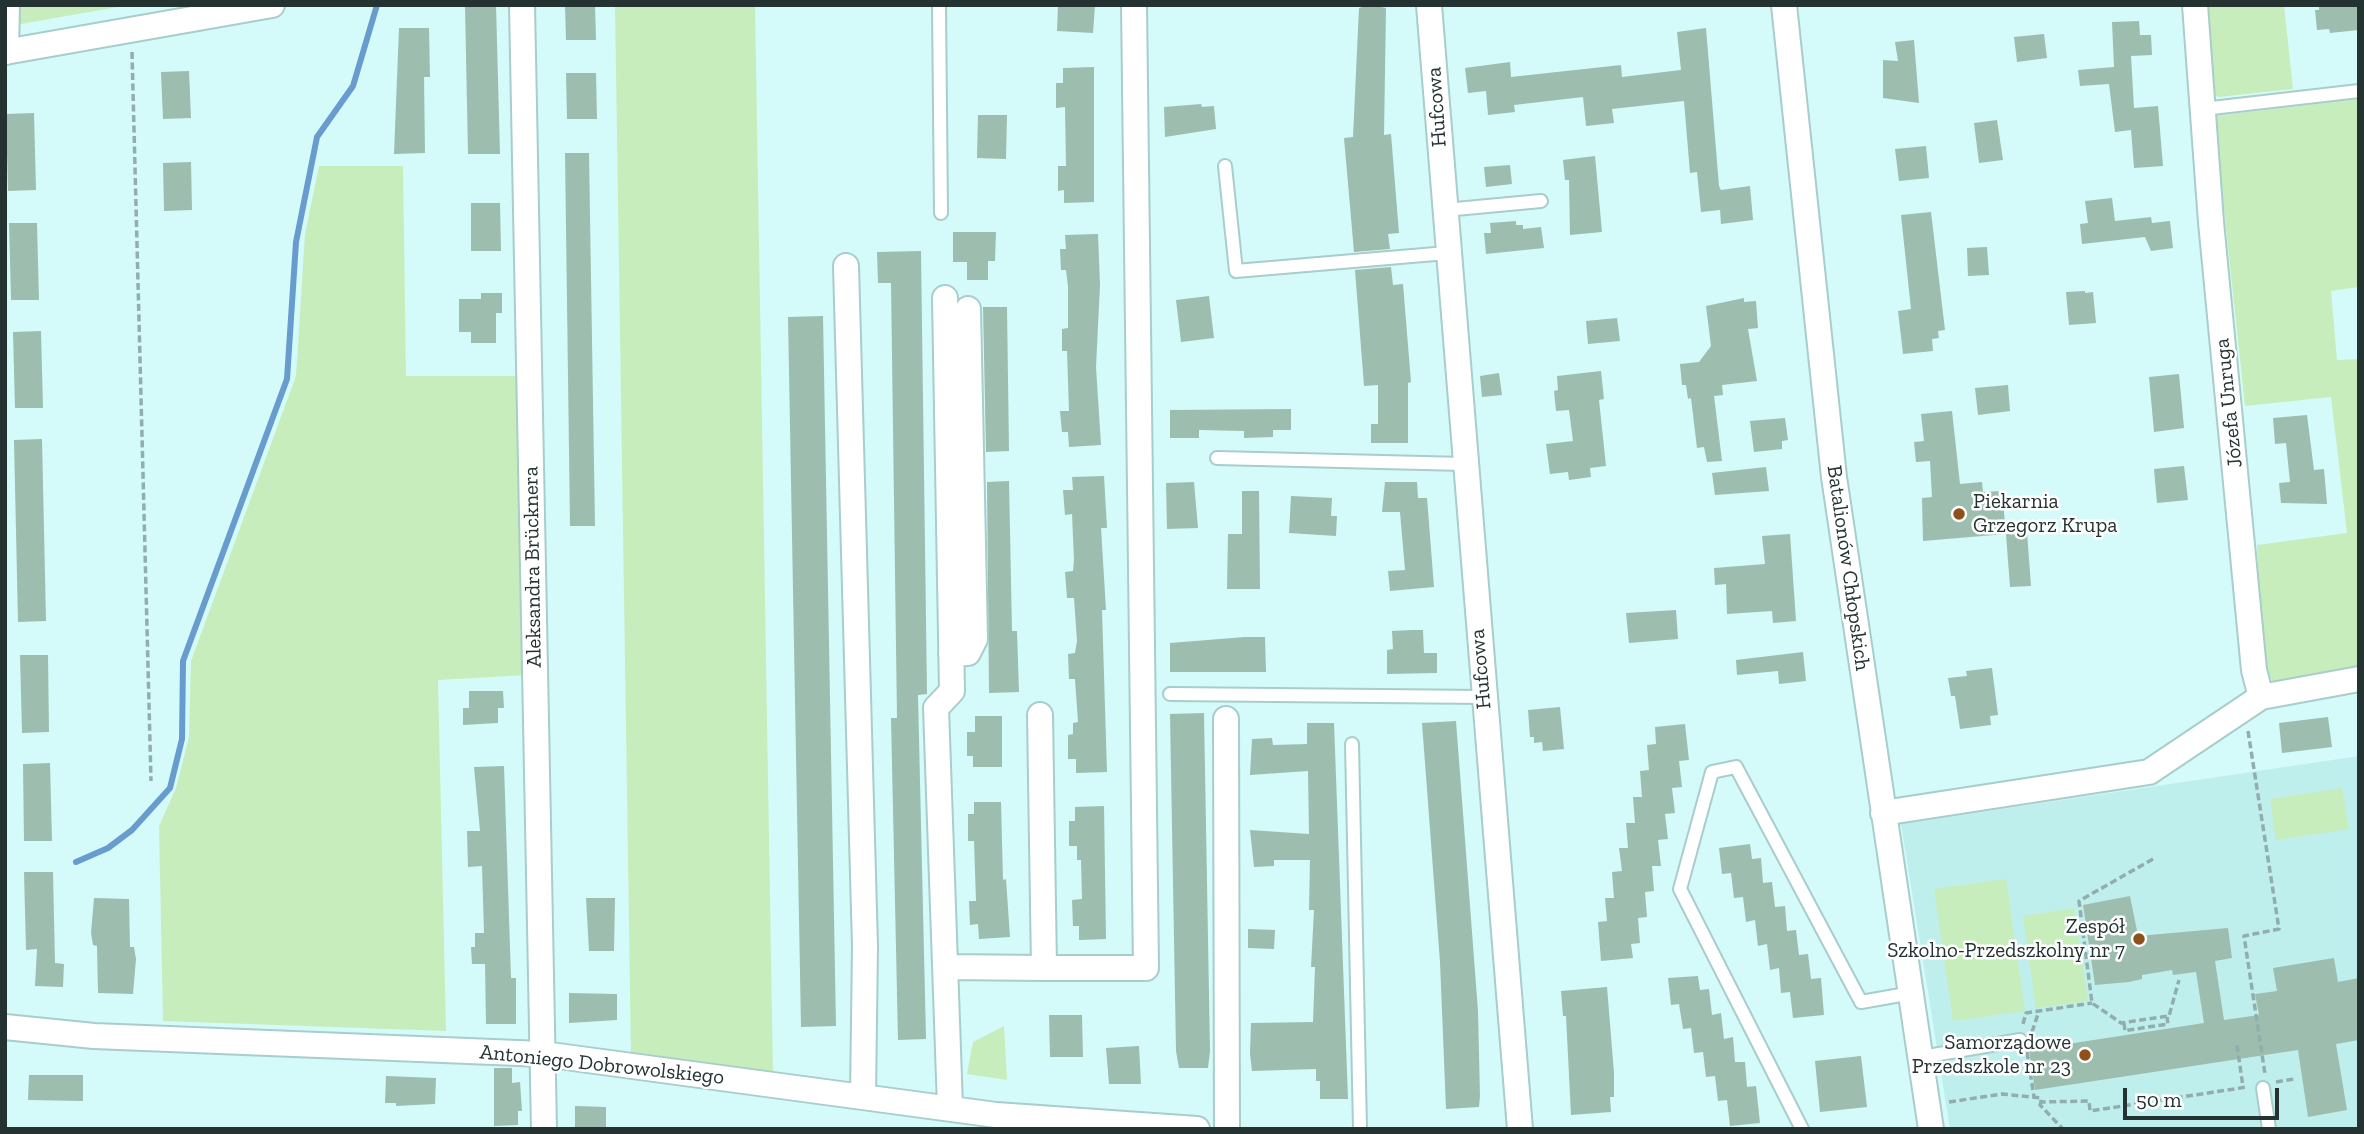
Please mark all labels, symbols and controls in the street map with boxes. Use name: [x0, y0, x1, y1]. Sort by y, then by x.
street label: Hufcowa: [1422, 66, 1452, 148]
street label: Józefa Unruga: [2210, 337, 2248, 469]
street label: Batalionów Chłopskich: [1821, 464, 1875, 672]
street label: Aleksandra Brücknera: [519, 466, 547, 668]
place label: Piekarnia Grzegorz Krupa: [1973, 489, 2117, 539]
marker: Piekarnia Grzegorz Krupa: [1951, 506, 1967, 522]
street label: Hufcowa: [1465, 628, 1497, 710]
place label: Zespół Szkolno-Przedszkolny nr 7: [1887, 914, 2125, 964]
marker: Zespół Szkolno-Przedszkolny nr 7: [2131, 931, 2147, 947]
place label: Samorządowe Przedszkole nr 23: [1912, 1030, 2071, 1080]
street label: Antoniego Dobrowolskiego: [479, 1040, 725, 1090]
marker: Samorządowe Przedszkole nr 23: [2077, 1047, 2093, 1063]
scale bar: [2126, 1074, 2282, 1118]
text: 50 m: [2136, 1087, 2182, 1112]

